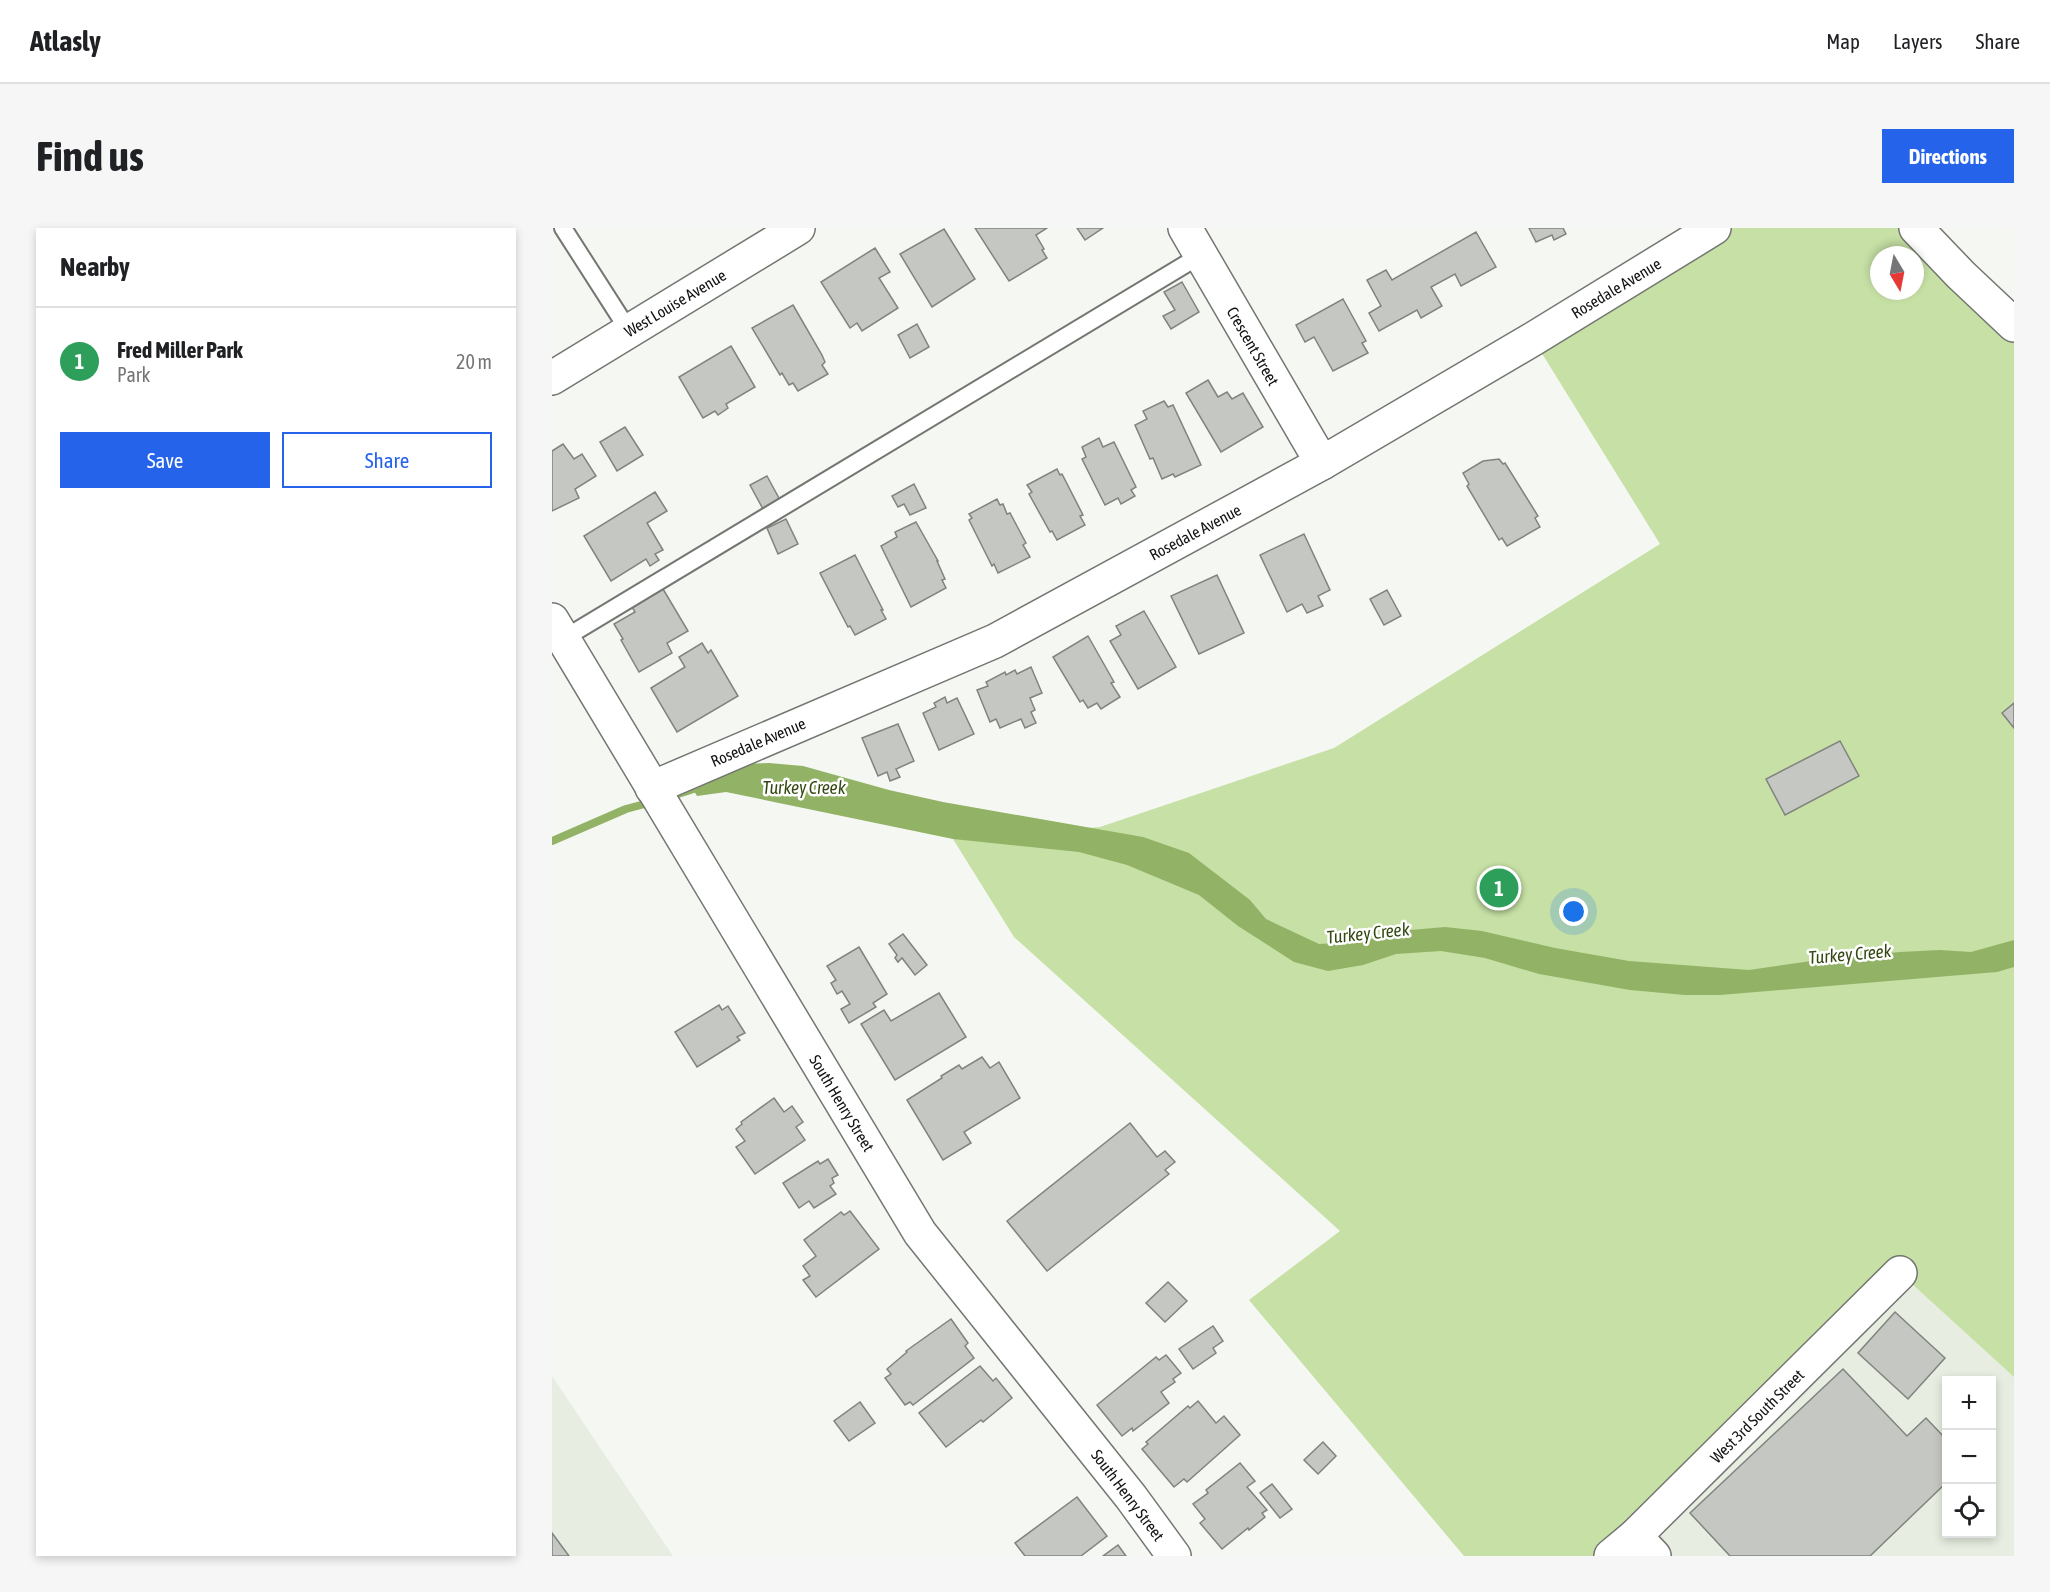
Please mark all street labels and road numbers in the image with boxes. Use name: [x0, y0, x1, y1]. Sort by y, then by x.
street label: Rosedale Avenue: [1568, 254, 1664, 322]
street label: West Louise Avenue: [621, 266, 729, 340]
street label: Crescent Street: [1223, 304, 1283, 389]
street label: Rosedale Avenue: [1146, 500, 1244, 564]
street label: Rosedale Avenue: [708, 714, 808, 770]
street label: South Henry Street: [805, 1051, 878, 1155]
street label: West 3rd South Street: [1707, 1365, 1808, 1466]
street label: South Henry Street: [1087, 1446, 1168, 1545]

